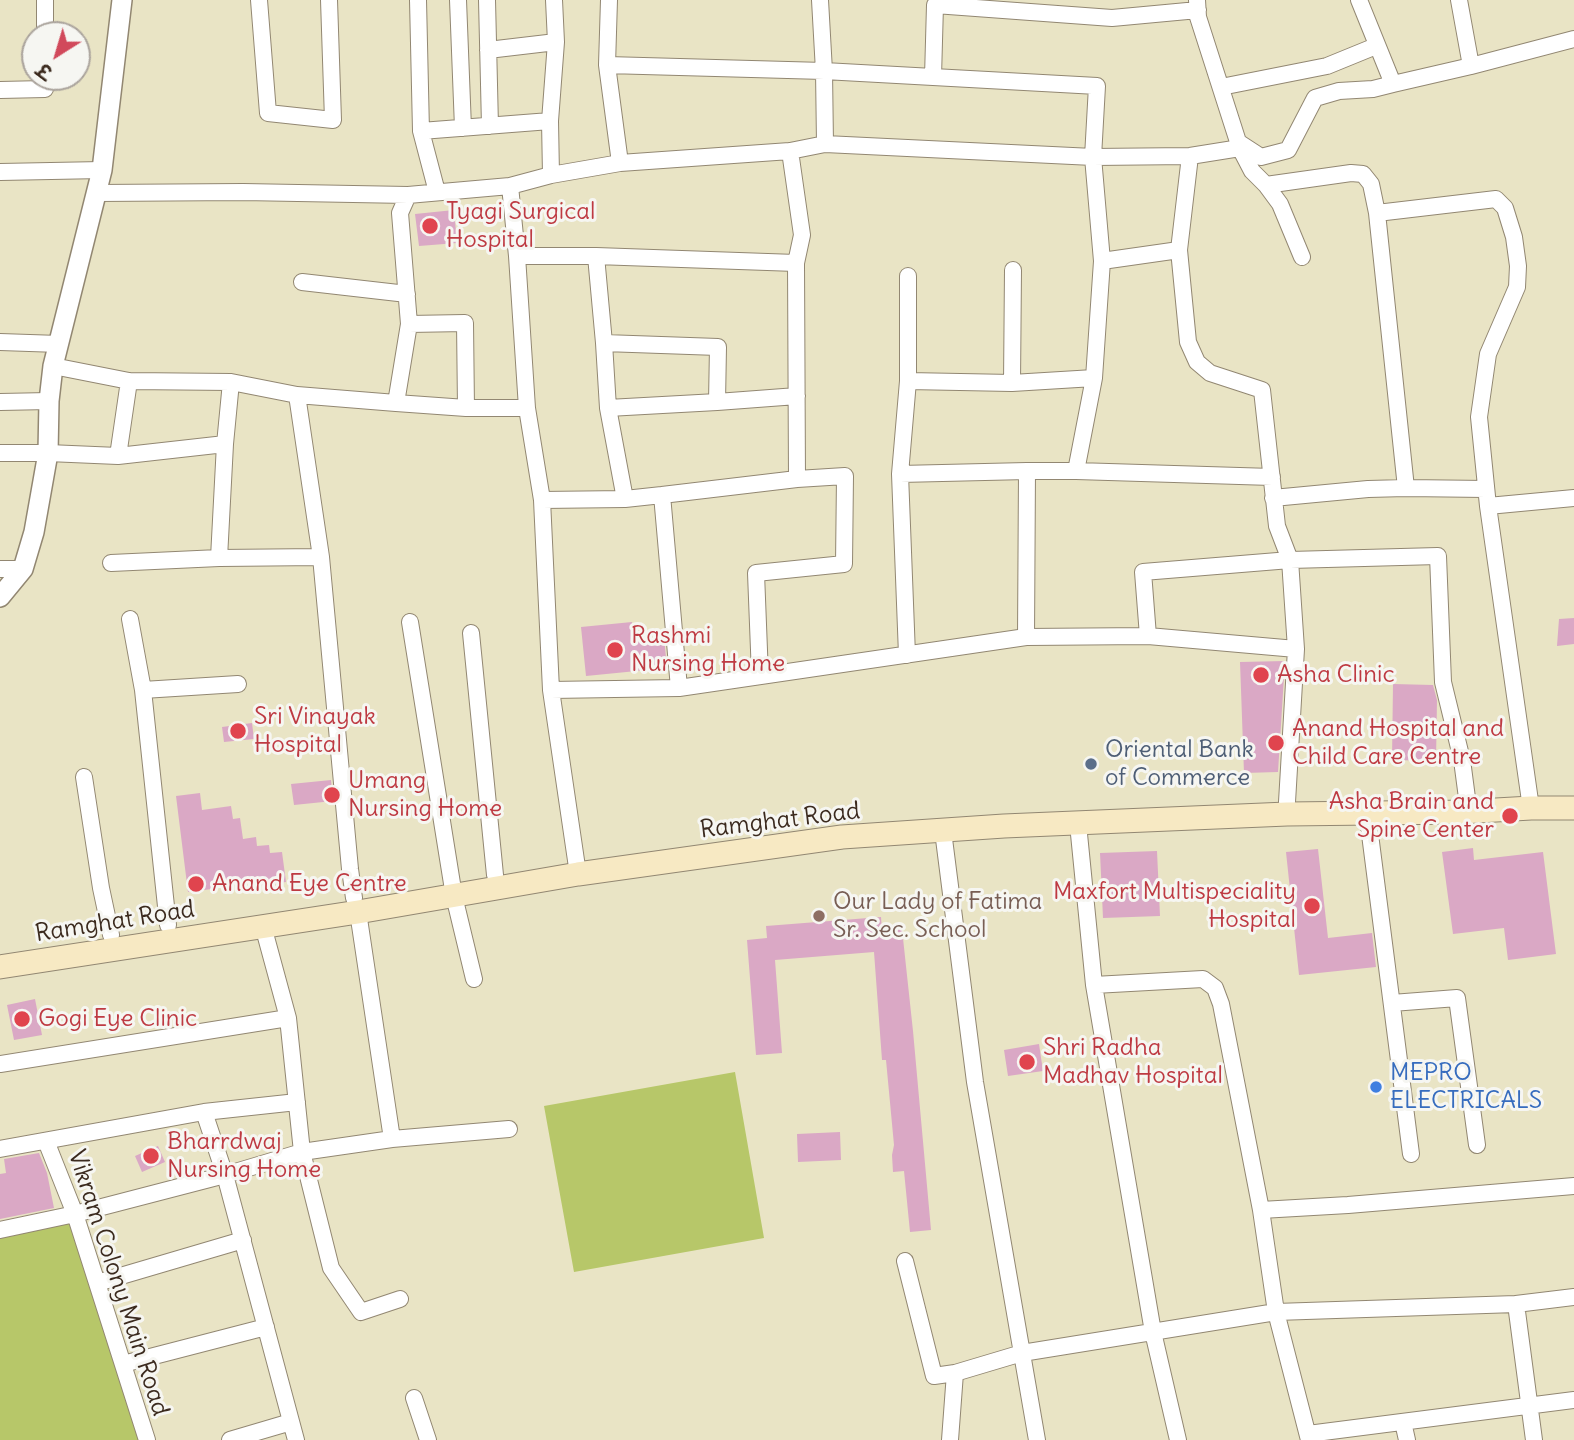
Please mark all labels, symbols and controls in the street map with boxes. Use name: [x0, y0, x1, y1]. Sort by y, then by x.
north arrow: [21, 21, 91, 91]
text: उ: [32, 58, 57, 85]
place label: Tyagi Surgical Hospital: [446, 198, 595, 254]
marker: Tyagi Surgical Hospital: [420, 216, 440, 236]
place label: Rashmi Nursing Home: [631, 622, 785, 678]
marker: Rashmi Nursing Home: [605, 640, 625, 660]
place label: Asha Clinic: [1277, 661, 1395, 689]
marker: Asha Clinic: [1251, 665, 1271, 685]
place label: Sri Vinayak Hospital: [254, 703, 376, 759]
place label: Anand Hospital and Child Care Centre: [1292, 715, 1504, 771]
marker: Sri Vinayak Hospital: [228, 721, 248, 741]
marker: Anand Hospital and Child Care Centre: [1266, 733, 1286, 753]
place label: Oriental Bank of Commerce: [1105, 736, 1254, 792]
marker: Oriental Bank of Commerce: [1083, 756, 1099, 772]
place label: Umang Nursing Home: [348, 767, 502, 823]
marker: Umang Nursing Home: [322, 785, 342, 805]
place label: Asha Brain and Spine Center: [1329, 788, 1494, 844]
street label: Ramghat Road: [698, 797, 862, 845]
marker: Asha Brain and Spine Center: [1500, 806, 1520, 826]
place label: Anand Eye Centre: [212, 870, 407, 898]
marker: Anand Eye Centre: [186, 874, 206, 894]
place label: Maxfort Multispeciality Hospital: [1053, 878, 1296, 934]
place label: Our Lady of Fatima Sr. Sec. School: [833, 888, 1042, 944]
street label: Ramghat Road: [33, 895, 197, 949]
marker: Maxfort Multispeciality Hospital: [1302, 896, 1322, 916]
marker: Our Lady of Fatima Sr. Sec. School: [811, 908, 827, 924]
place label: Gogi Eye Clinic: [38, 1005, 197, 1033]
marker: Gogi Eye Clinic: [12, 1009, 32, 1029]
place label: Shri Radha Madhav Hospital: [1043, 1034, 1223, 1090]
marker: Shri Radha Madhav Hospital: [1017, 1052, 1037, 1072]
place label: MEPRO ELECTRICALS: [1390, 1059, 1542, 1115]
marker: MEPRO ELECTRICALS: [1368, 1079, 1384, 1095]
place label: Bharrdwaj Nursing Home: [167, 1128, 321, 1184]
street label: Vikram Colony Main Road: [61, 1146, 175, 1420]
marker: Bharrdwaj Nursing Home: [141, 1146, 161, 1166]

